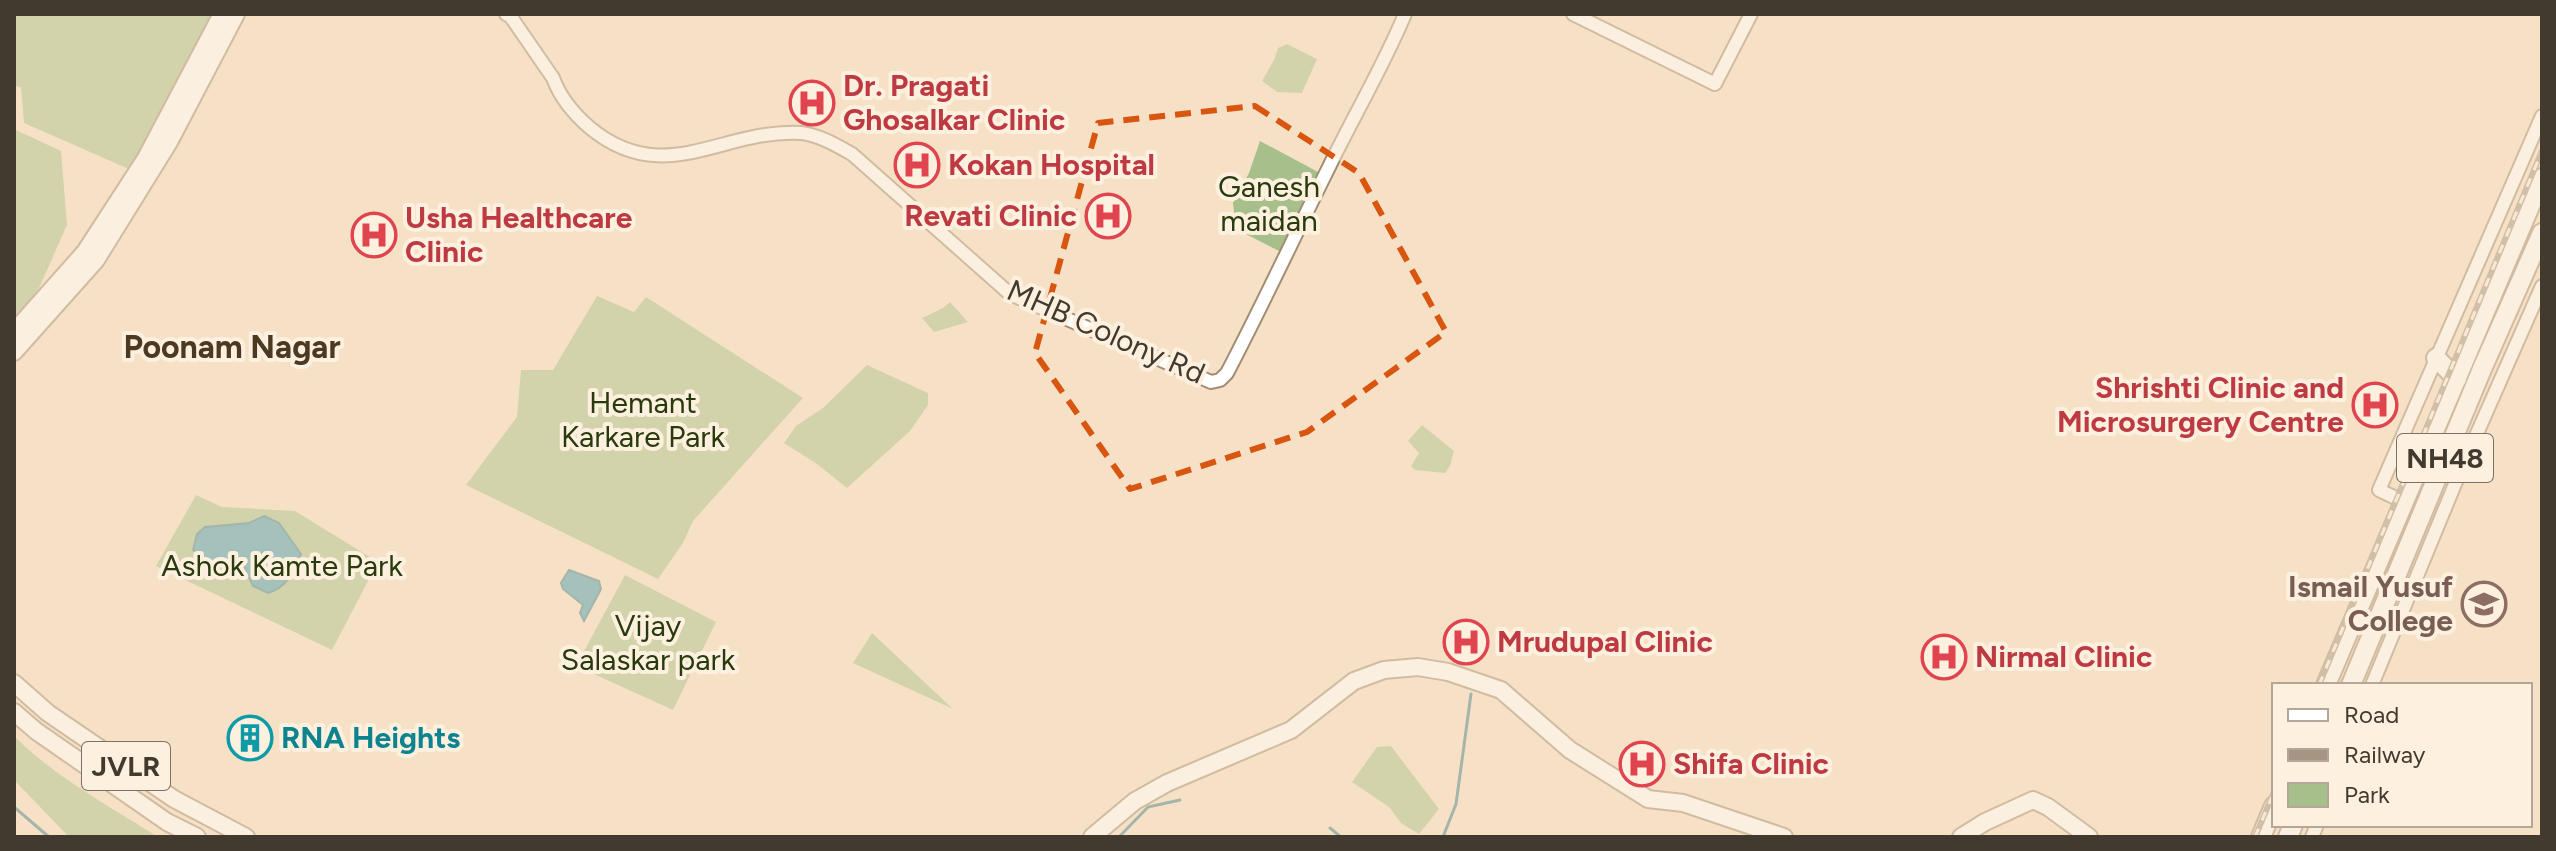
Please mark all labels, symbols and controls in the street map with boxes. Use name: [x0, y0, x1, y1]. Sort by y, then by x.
place label: Dr. Pragati Ghosalkar Clinic: [843, 67, 1065, 138]
hospital icon: Dr. Pragati Ghosalkar Clinic: [788, 79, 836, 127]
hospital icon: Kokan Hospital: [893, 141, 941, 189]
place label: Kokan Hospital: [948, 146, 1155, 183]
park label: Ganesh maidan: [1218, 168, 1320, 239]
hospital icon: Revati Clinic: [1084, 192, 1132, 240]
place label: Revati Clinic: [904, 197, 1077, 234]
place label: Usha Healthcare Clinic: [405, 199, 633, 270]
hospital icon: Usha Healthcare Clinic: [350, 211, 398, 259]
street label: MHB Colony Rd: [1002, 271, 1211, 392]
district label: Poonam Nagar: [123, 328, 341, 366]
place label: Shrishti Clinic and Microsurgery Centre: [2057, 369, 2344, 440]
hospital icon: Shrishti Clinic and Microsurgery Centre: [2351, 381, 2399, 429]
park label: Hemant Karkare Park: [561, 384, 725, 455]
road number: NH48: [2397, 434, 2493, 482]
park label: Ashok Kamte Park: [161, 547, 403, 584]
place label: Ismail Yusuf College: [2288, 568, 2453, 639]
school or university icon: Ismail Yusuf College: [2460, 580, 2508, 628]
park label: Vijay Salaskar park: [561, 607, 736, 678]
hospital icon: Mrudupal Clinic: [1442, 618, 1490, 666]
place label: Mrudupal Clinic: [1497, 623, 1713, 660]
hospital icon: Nirmal Clinic: [1920, 633, 1968, 681]
place label: Nirmal Clinic: [1975, 638, 2152, 675]
legend: [2272, 683, 2532, 827]
text: Road: [2344, 700, 2399, 729]
building icon: RNA Heights: [226, 714, 274, 762]
place label: RNA Heights: [281, 719, 460, 756]
hospital icon: Shifa Clinic: [1618, 740, 1666, 788]
text: Railway: [2344, 740, 2426, 769]
road number: JVLR: [82, 742, 170, 790]
place label: Shifa Clinic: [1673, 745, 1829, 782]
text: Park: [2344, 780, 2390, 809]

